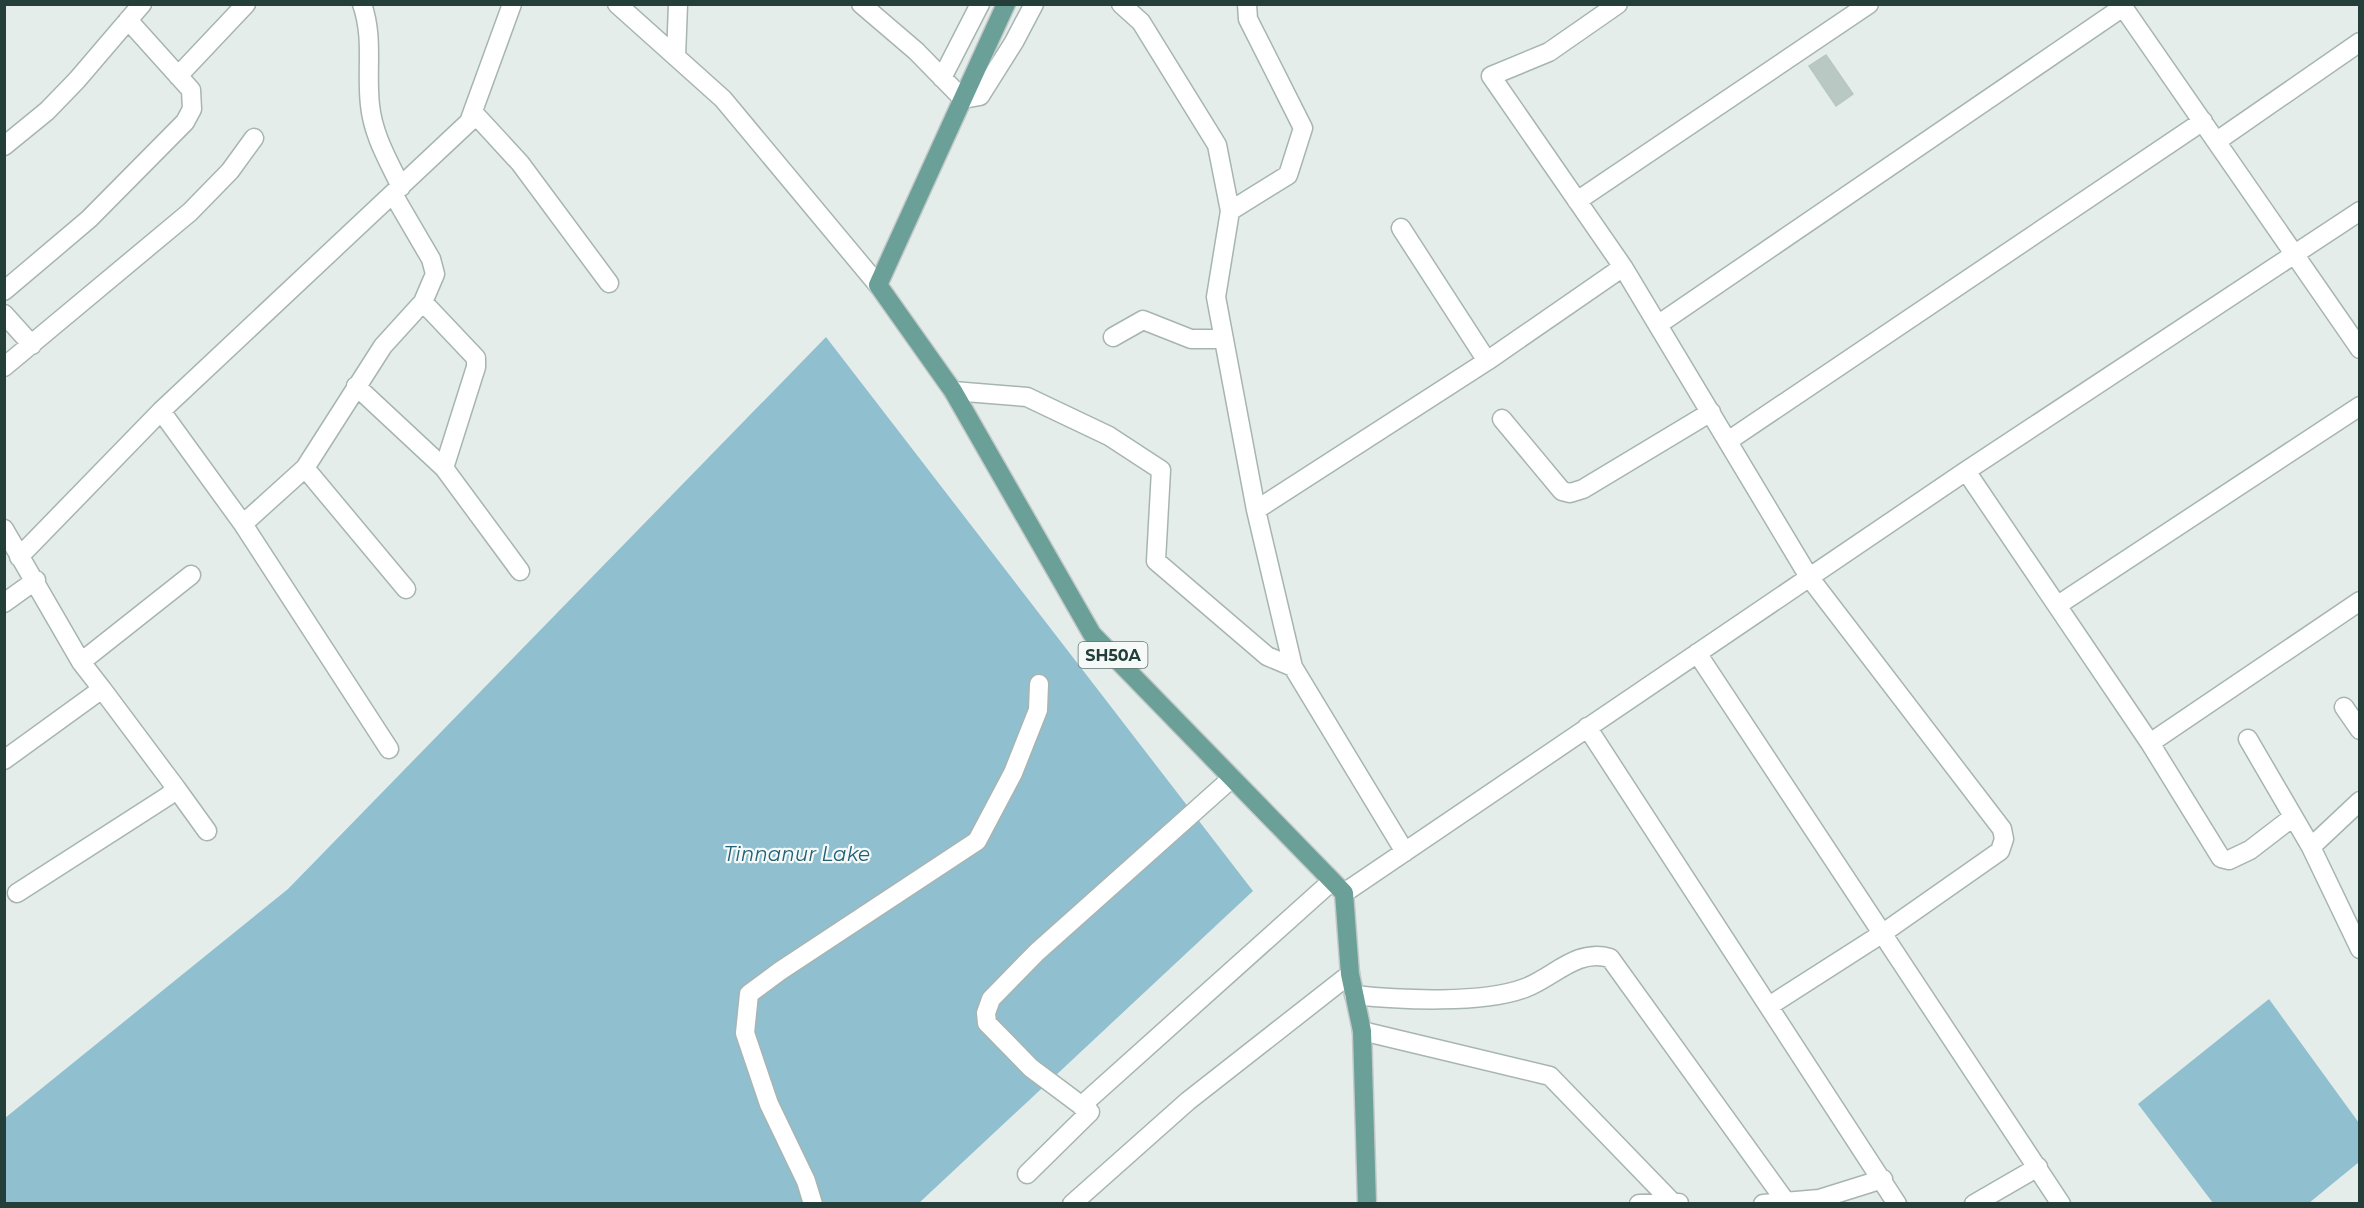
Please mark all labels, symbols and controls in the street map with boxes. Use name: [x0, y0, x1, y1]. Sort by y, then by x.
road number: SH50A: [1078, 642, 1148, 668]
water label: Tinnanur Lake: [724, 842, 870, 866]

